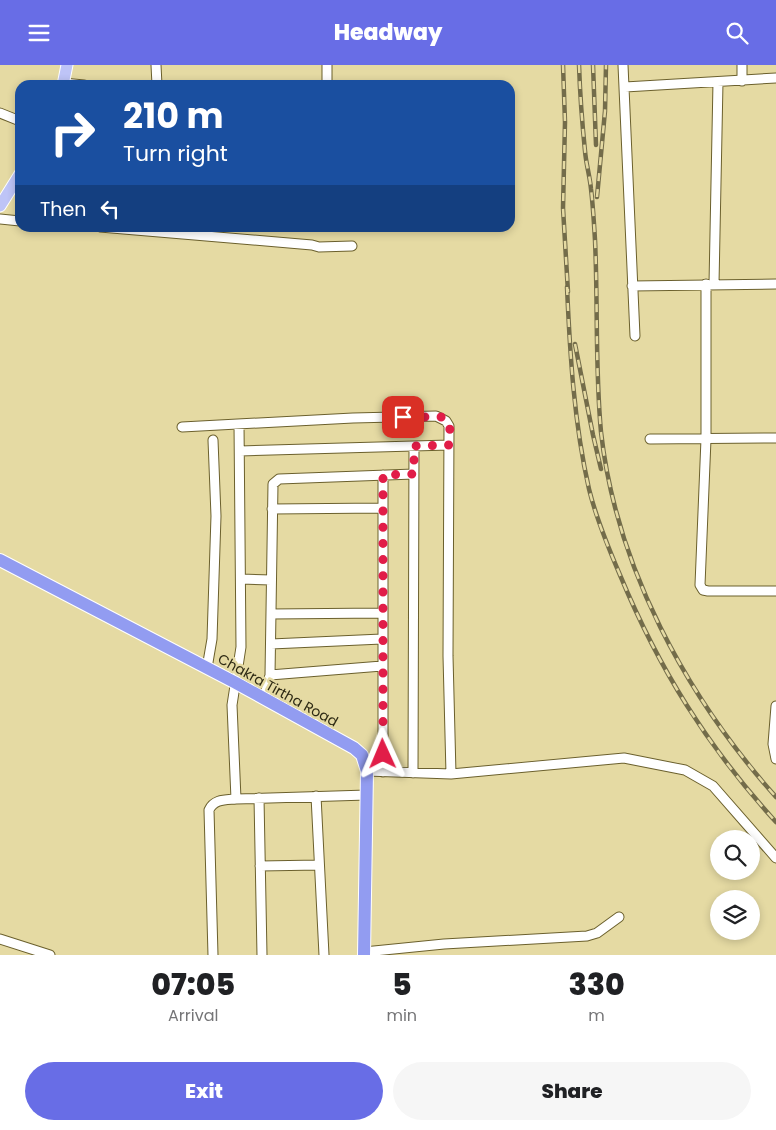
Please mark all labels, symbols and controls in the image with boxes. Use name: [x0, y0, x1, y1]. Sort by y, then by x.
text: Headway: [334, 17, 442, 48]
icon: menu: [25, 19, 53, 47]
icon: search: [723, 19, 751, 47]
text: 210 m: [123, 91, 223, 140]
icon: right: [40, 100, 105, 165]
text: Turn right: [123, 138, 228, 169]
icon: left: [96, 195, 124, 223]
text: Then: [40, 196, 86, 223]
pin: [382, 396, 424, 438]
icon: arrive: [389, 403, 417, 431]
street label: Chakra Tirtha Road: [214, 649, 342, 731]
position arrow: [356, 727, 408, 779]
map controls: [710, 830, 760, 940]
button: search: [710, 830, 760, 880]
button: layers: [710, 890, 760, 940]
text: 07:05: [151, 963, 235, 1006]
text: 5: [392, 963, 412, 1006]
text: 330: [568, 963, 625, 1006]
text: Arrival: [168, 1004, 218, 1027]
text: min: [386, 1004, 417, 1027]
text: m: [588, 1004, 605, 1027]
button: Exit: [25, 1062, 383, 1120]
button: Share: [393, 1062, 751, 1120]

